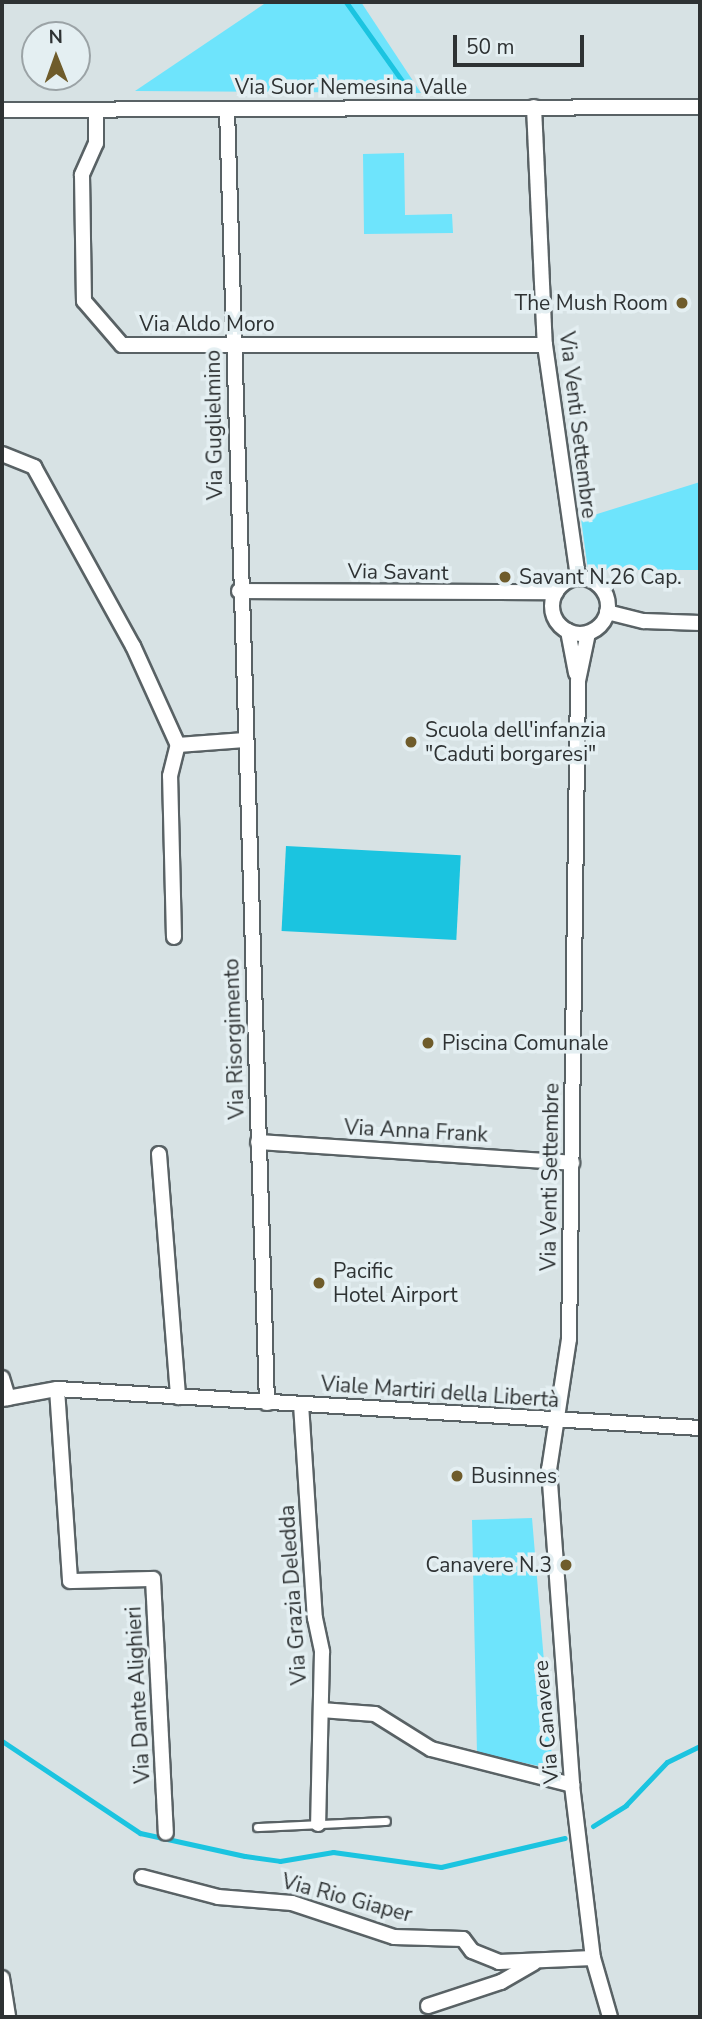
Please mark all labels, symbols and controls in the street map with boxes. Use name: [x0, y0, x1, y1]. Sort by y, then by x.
north arrow: [21, 21, 91, 91]
scale bar: [457, 21, 588, 65]
text: N: [48, 24, 63, 50]
text: 50 m: [466, 33, 515, 61]
street label: Via Suor Nemesina Valle: [235, 74, 467, 100]
place label: The Mush Room: [515, 290, 668, 316]
marker: The Mush Room: [674, 295, 690, 311]
street label: Via Aldo Moro: [139, 311, 275, 337]
street label: Via Venti Settembre: [554, 330, 602, 520]
street label: Via Guglielmino: [200, 350, 228, 500]
street label: Via Savant: [347, 559, 449, 585]
place label: Savant N.26 Cap.: [519, 564, 682, 590]
marker: Savant N.26 Cap.: [497, 569, 513, 585]
place label: Scuola dell'infanzia "Caduti borgaresi": [425, 717, 606, 767]
marker: Scuola dell'infanzia "Caduti borgaresi": [403, 734, 419, 750]
street label: Via Risorgimento: [219, 958, 249, 1120]
place label: Piscina Comunale: [442, 1030, 608, 1056]
marker: Piscina Comunale: [420, 1035, 436, 1051]
street label: Via Venti Settembre: [536, 1083, 564, 1271]
street label: Via Anna Frank: [344, 1115, 488, 1147]
place label: Pacific Hotel Airport: [333, 1258, 458, 1308]
marker: Pacific Hotel Airport: [311, 1275, 327, 1291]
street label: Viale Martiri della Libertà: [320, 1371, 560, 1413]
place label: Businnes: [471, 1463, 557, 1489]
marker: Businnes: [449, 1468, 465, 1484]
street label: Via Grazia Deledda: [274, 1504, 312, 1686]
place label: Canavere N.3: [425, 1552, 552, 1578]
marker: Canavere N.3: [558, 1557, 574, 1573]
street label: Via Dante Alighieri: [121, 1606, 155, 1784]
street label: Via Canavere: [528, 1659, 564, 1785]
street label: Via Rio Giaper: [279, 1868, 415, 1928]

